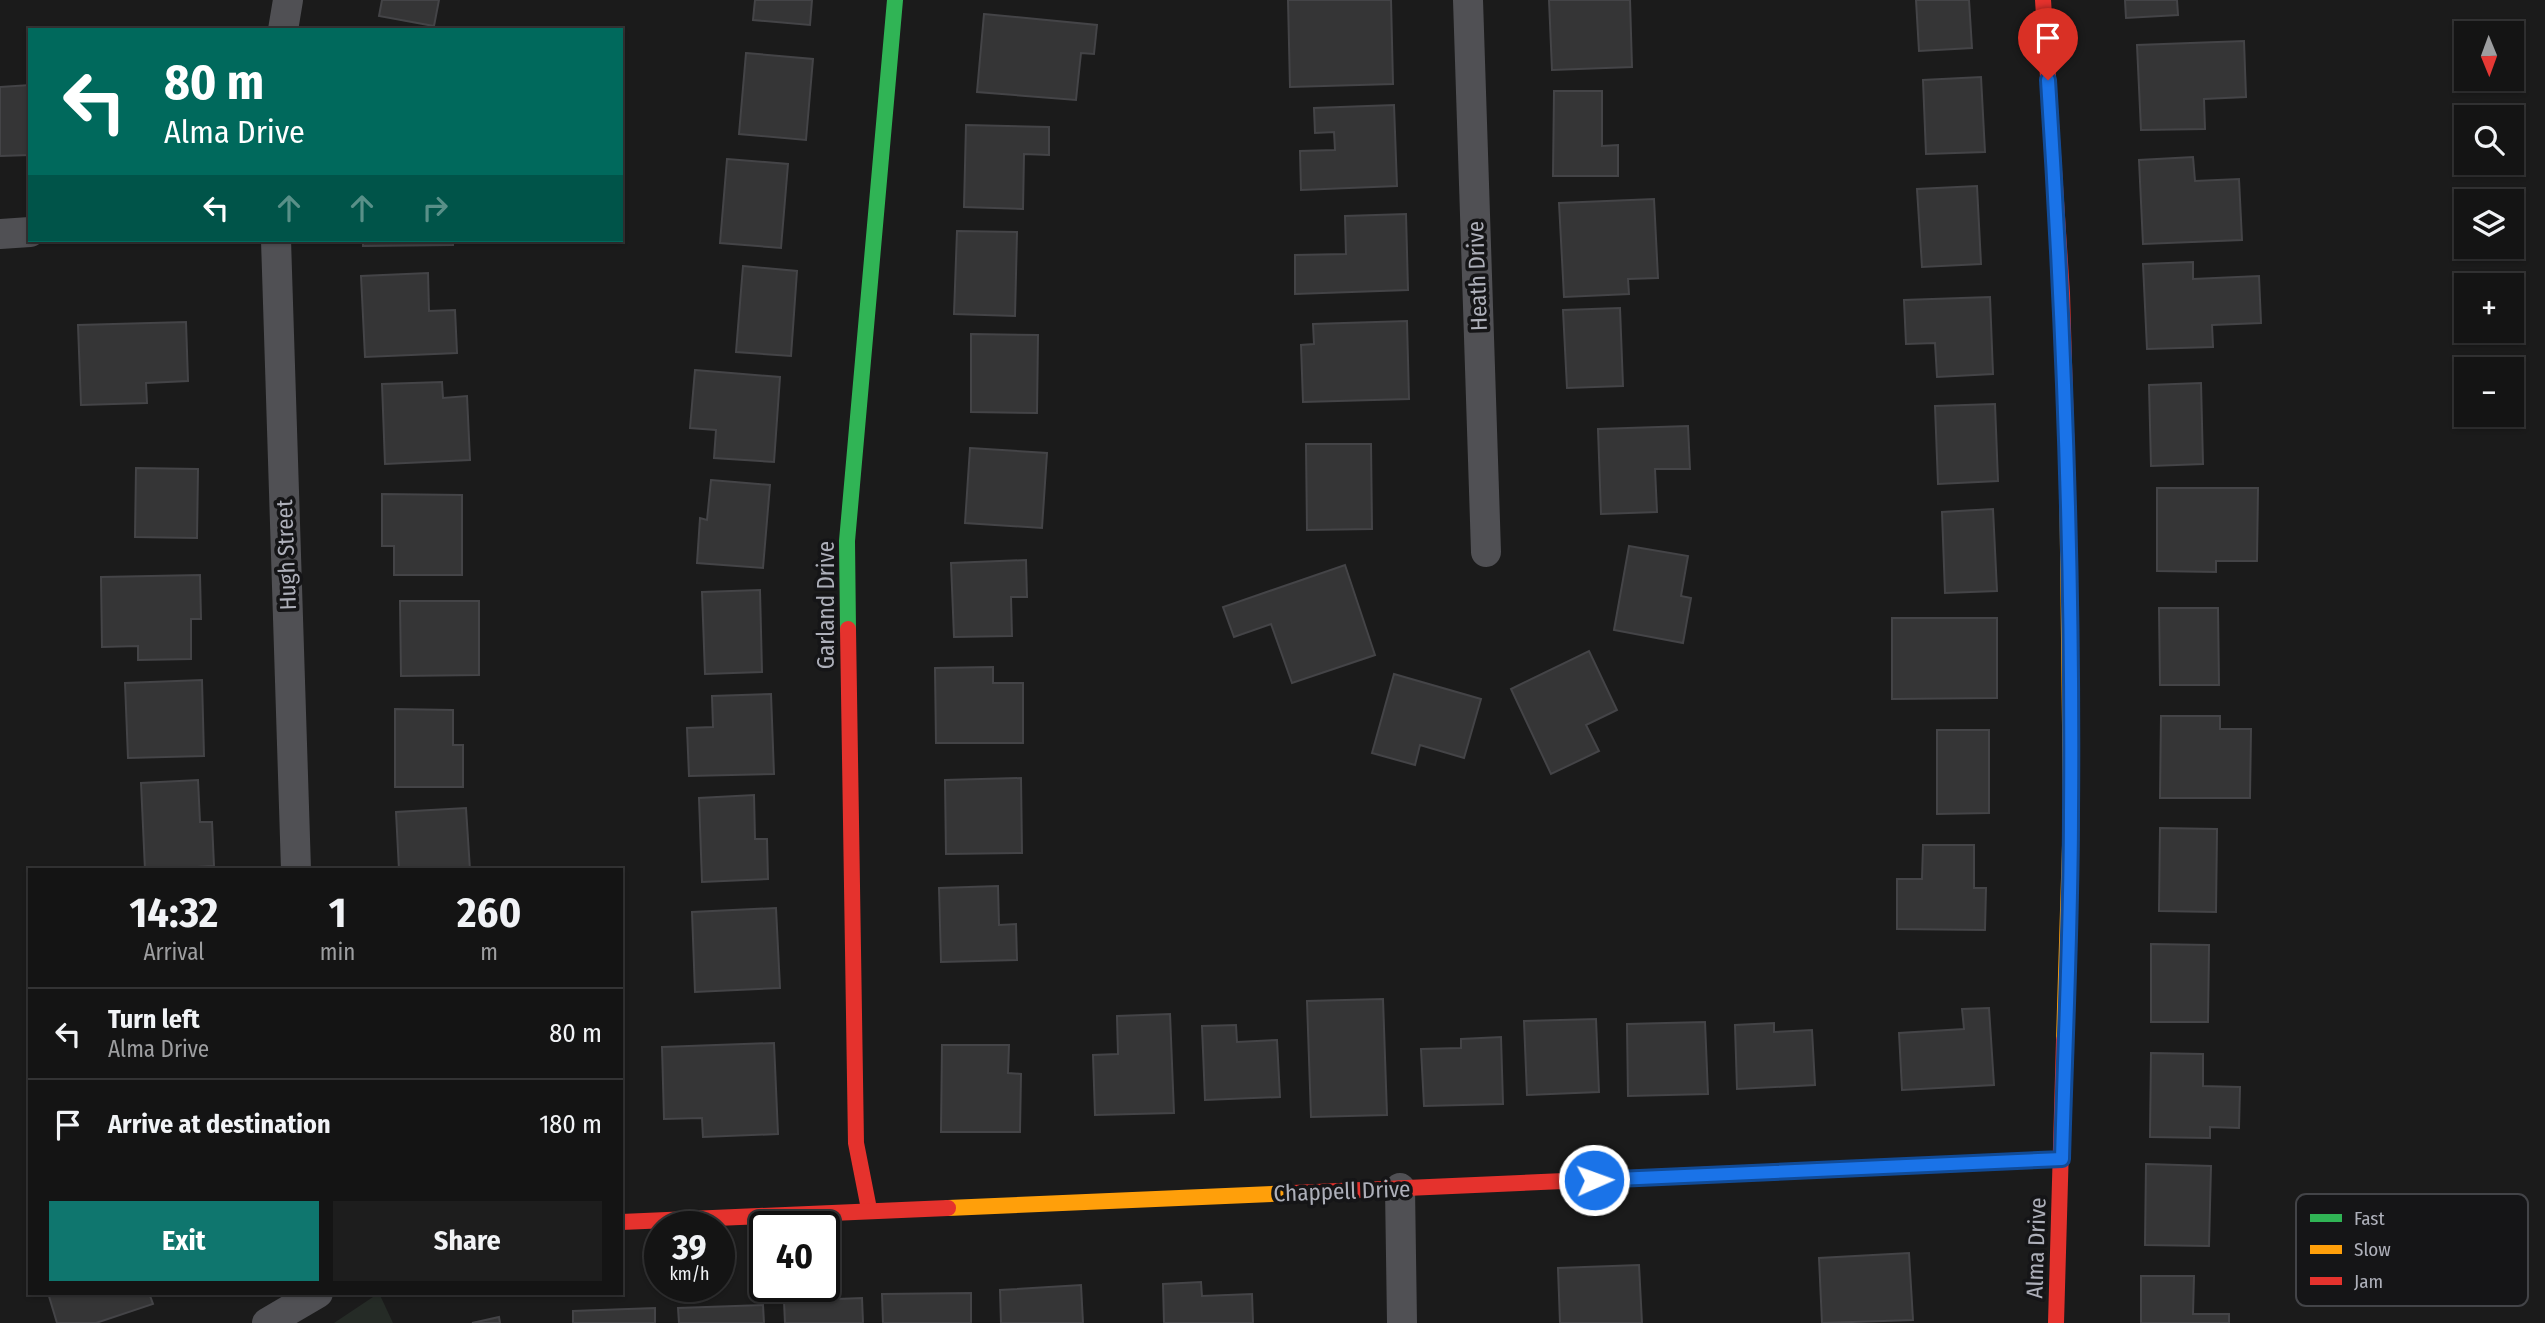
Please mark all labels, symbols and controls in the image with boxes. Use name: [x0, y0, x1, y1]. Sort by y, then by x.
pin: [2018, 8, 2078, 80]
icon: arrive: [2029, 19, 2067, 57]
north arrow: [2454, 21, 2524, 91]
map controls: [2454, 21, 2524, 427]
text: 80 m: [164, 53, 264, 112]
icon: left: [49, 56, 140, 147]
button: search: [2454, 105, 2524, 175]
text: Alma Drive: [164, 113, 305, 151]
icon: left: [197, 189, 235, 227]
icon: ahead: [270, 189, 308, 227]
icon: ahead: [343, 189, 381, 227]
icon: right: [416, 189, 454, 227]
button: layers: [2454, 189, 2524, 259]
street label: Heath Drive: [1461, 220, 1493, 332]
button: +: [2454, 273, 2524, 343]
button: −: [2454, 357, 2524, 427]
street label: Hugh Street: [270, 499, 302, 611]
street label: Garland Drive: [812, 541, 840, 669]
text: 14:32: [130, 888, 218, 938]
text: 1: [329, 888, 347, 938]
text: 260: [457, 888, 521, 938]
text: Arrival: [143, 938, 204, 966]
text: min: [320, 938, 355, 966]
text: m: [480, 938, 498, 966]
text: Turn left: [108, 1004, 200, 1035]
icon: left: [49, 1015, 87, 1053]
text: 80 m: [549, 1018, 602, 1049]
text: Alma Drive: [108, 1035, 209, 1063]
icon: arrive: [49, 1106, 87, 1144]
text: Arrive at destination: [108, 1109, 331, 1140]
text: 180 m: [539, 1109, 602, 1140]
position arrow: [1557, 1143, 1631, 1217]
street label: Chappell Drive: [1273, 1175, 1411, 1207]
legend: [2296, 1194, 2528, 1306]
street label: Alma Drive: [2020, 1197, 2052, 1299]
button: Exit: [49, 1201, 319, 1281]
button: Share: [333, 1201, 602, 1281]
text: Fast: [2354, 1207, 2385, 1230]
speed limit sign: 40: [749, 1211, 840, 1302]
text: 39: [672, 1226, 707, 1268]
text: Slow: [2354, 1238, 2391, 1261]
text: km/h: [669, 1263, 710, 1285]
text: Jam: [2354, 1270, 2383, 1293]

